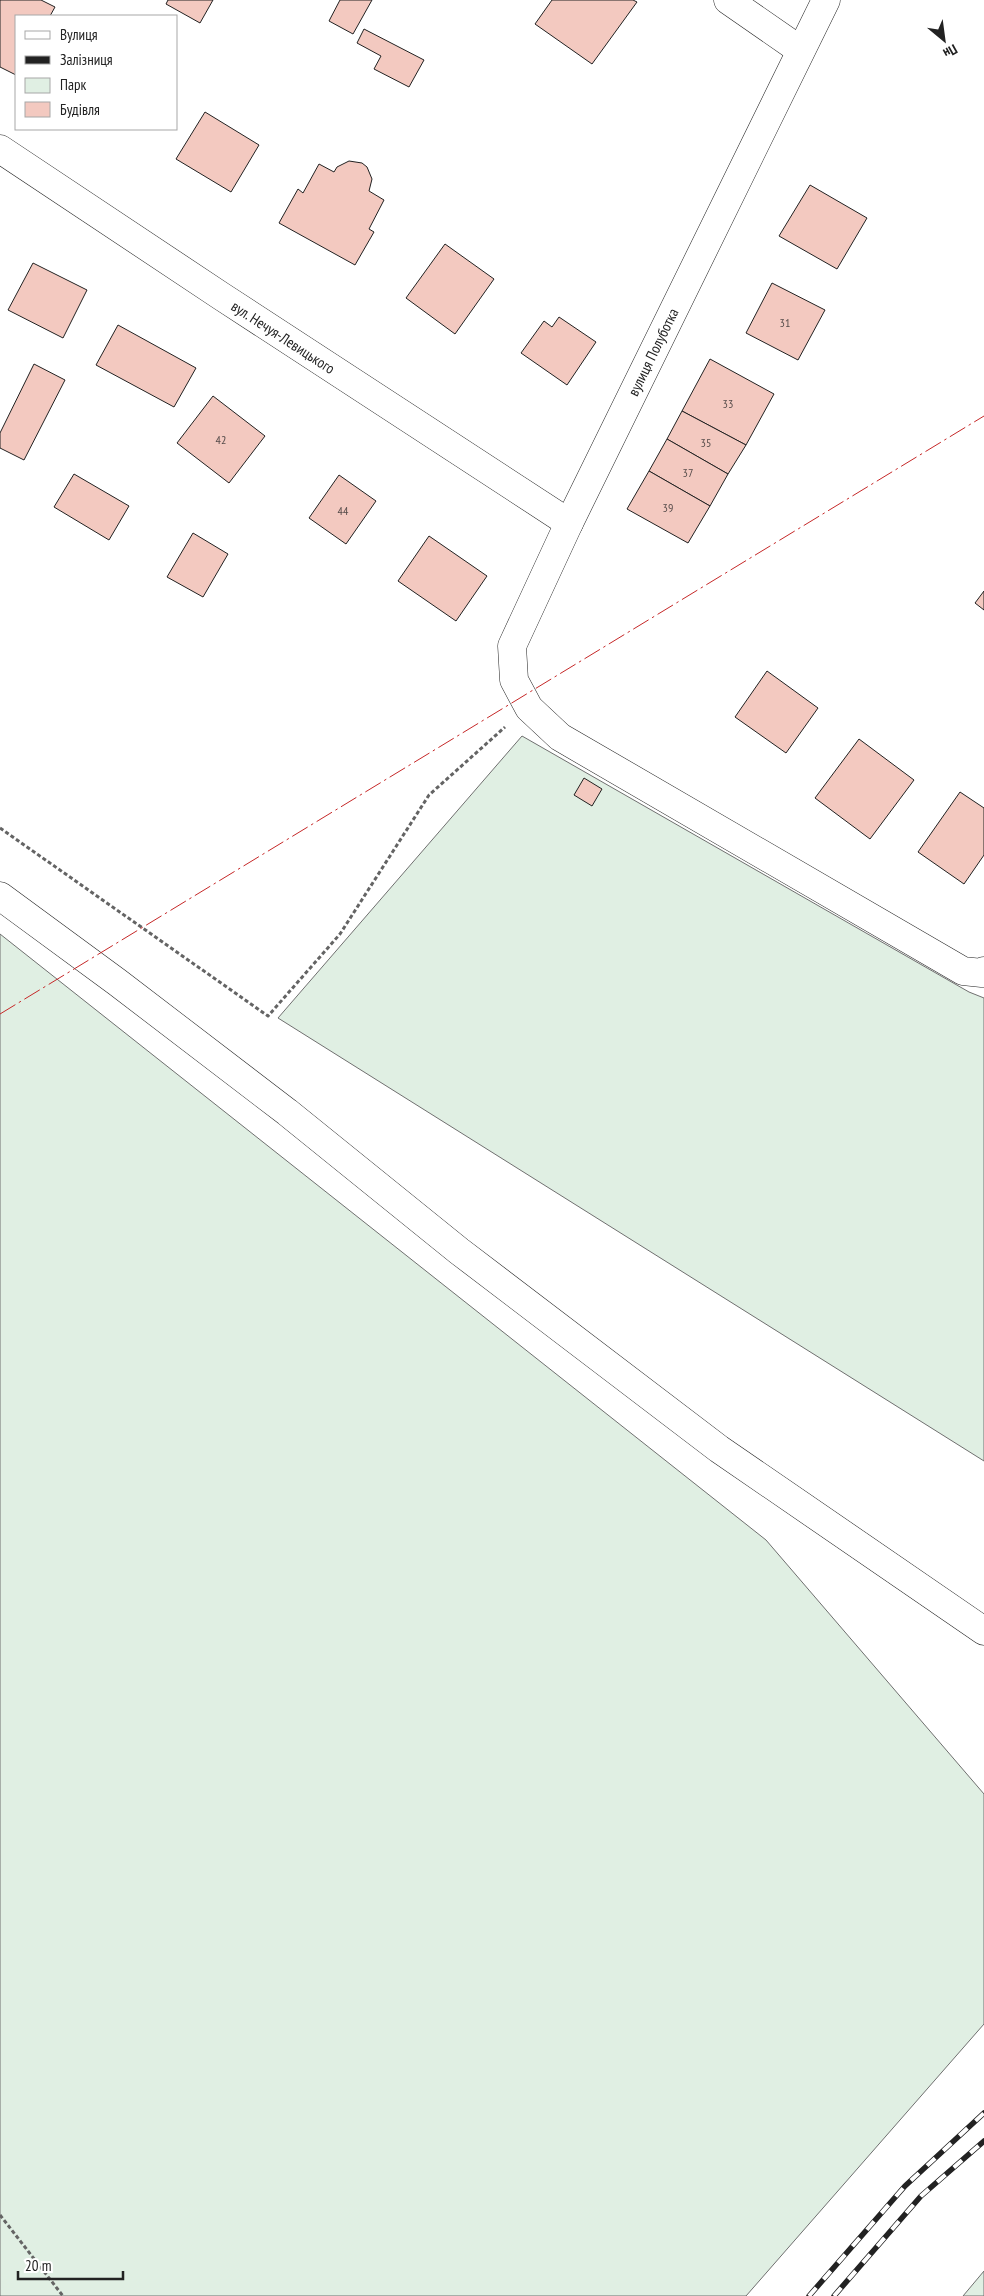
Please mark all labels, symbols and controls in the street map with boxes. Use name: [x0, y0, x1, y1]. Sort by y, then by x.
legend: [15, 15, 178, 130]
north arrow: [919, 15, 969, 65]
text: Вулиця: [60, 25, 98, 44]
text: Пн: [940, 40, 961, 63]
text: Залізниця: [60, 50, 113, 69]
text: Парк: [60, 75, 86, 94]
text: Будівля: [60, 100, 100, 119]
street label: вул. Нечуя-Левицького: [228, 296, 339, 377]
street label: вулиця Полуботка: [624, 305, 682, 399]
house number: 31: [780, 315, 790, 330]
house number: 33: [723, 396, 733, 411]
house number: 42: [216, 432, 226, 447]
house number: 35: [701, 435, 711, 450]
house number: 37: [683, 465, 693, 480]
house number: 39: [663, 500, 673, 515]
house number: 44: [338, 503, 349, 518]
scale bar: [18, 2248, 122, 2280]
text: 20 m: [25, 2256, 51, 2275]

